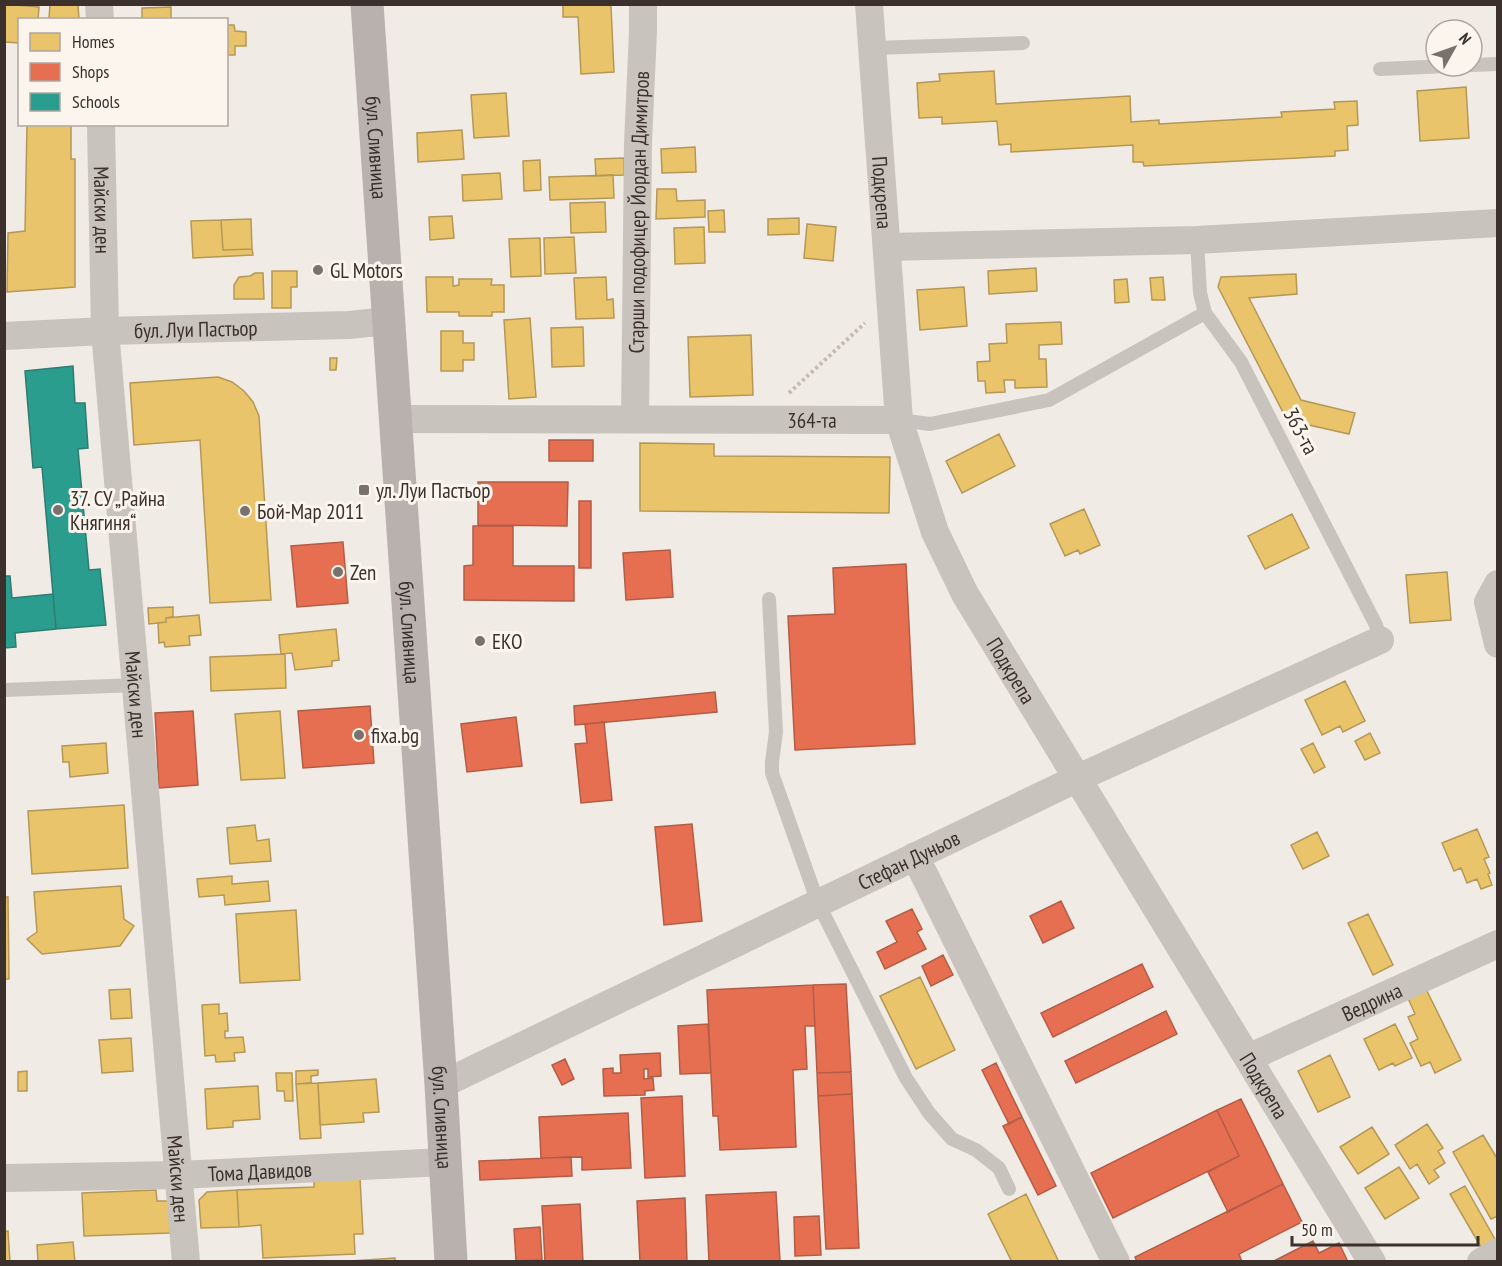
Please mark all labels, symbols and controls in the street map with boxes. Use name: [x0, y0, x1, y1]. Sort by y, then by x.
legend: [18, 18, 228, 126]
north arrow: [1424, 18, 1484, 78]
text: N: [1455, 29, 1476, 48]
text: Homes: [72, 30, 115, 53]
text: Shops: [72, 60, 109, 83]
street label: Старши подофицер Йордан Димитров: [622, 70, 655, 353]
text: Schools: [72, 90, 120, 113]
street label: бул. Сливница: [360, 95, 394, 200]
street label: Подкрепа: [867, 155, 899, 230]
street label: Майски ден: [88, 166, 117, 254]
place label: GL Motors: [330, 257, 403, 284]
marker: GL Motors: [311, 263, 325, 277]
street label: бул. Луи Пастьор: [134, 314, 258, 344]
street label: 363-та: [1278, 403, 1324, 459]
street label: 364-та: [787, 406, 837, 433]
place label: ул. Луи Пастьор: [376, 477, 490, 504]
marker: ул. Луи Пастьор: [357, 483, 371, 497]
place label: 37. СУ „Райна Княгиня“: [70, 485, 165, 536]
place label: Бой-Мар 2011: [257, 498, 364, 525]
marker: 37. СУ „Райна Княгиня“: [51, 503, 65, 517]
marker: Бой-Мар 2011: [238, 504, 252, 518]
place label: Zen: [350, 559, 376, 586]
marker: Zen: [331, 565, 345, 579]
street label: бул. Сливница: [393, 580, 427, 685]
place label: EKO: [492, 628, 522, 655]
street label: Подкрепа: [981, 632, 1042, 708]
marker: EKO: [473, 634, 487, 648]
street label: Майски ден: [119, 650, 154, 739]
place label: fixa.bg: [371, 722, 419, 749]
marker: fixa.bg: [352, 728, 366, 742]
street label: Стефан Дуньов: [853, 824, 964, 896]
street label: Ведрина: [1337, 976, 1406, 1027]
street label: Подкрепа: [1234, 1047, 1295, 1123]
street label: бул. Сливница: [426, 1065, 459, 1170]
street label: Майски ден: [162, 1134, 196, 1223]
street label: Тома Давидов: [207, 1155, 312, 1187]
scale bar: [1292, 1209, 1478, 1247]
text: 50 m: [1301, 1218, 1333, 1241]

